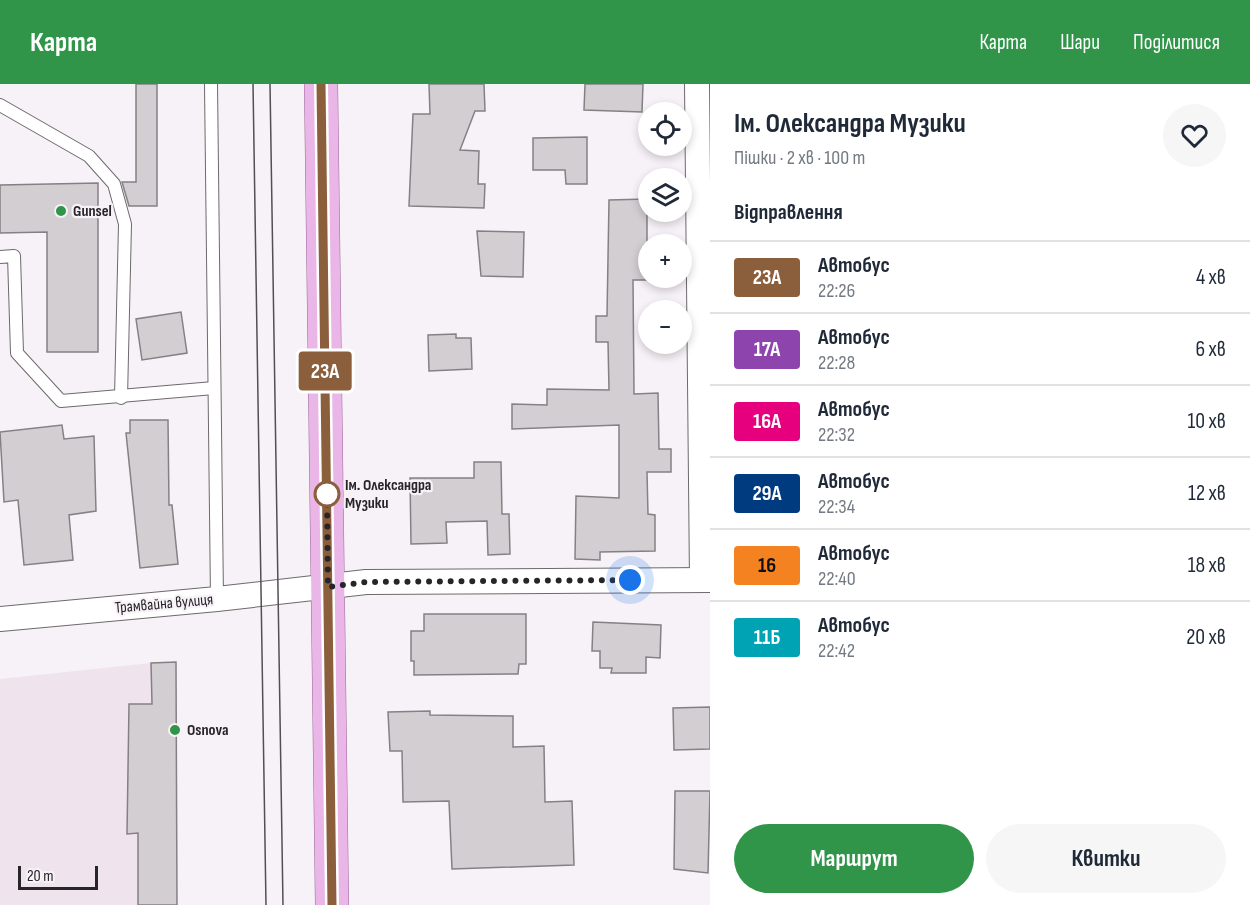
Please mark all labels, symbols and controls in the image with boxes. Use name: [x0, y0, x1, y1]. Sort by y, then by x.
text: Карта: [30, 26, 97, 59]
text: Карта: [979, 30, 1027, 55]
text: Шари: [1060, 30, 1100, 55]
text: Поділитися: [1133, 30, 1220, 55]
map controls: [638, 102, 692, 354]
button: locate: [638, 102, 692, 156]
button: heart: [1163, 104, 1226, 167]
text: Ім. Олександра Музики: [734, 107, 966, 140]
text: Пішки · 2 хв · 100 m: [734, 146, 865, 170]
button: layers: [638, 168, 692, 222]
text: Відправлення: [734, 199, 843, 226]
place label: Gunsel: [73, 202, 112, 221]
marker: Gunsel: [54, 204, 68, 218]
button: +: [638, 234, 692, 288]
text: Автобус: [818, 252, 890, 279]
text: 4 хв: [1196, 264, 1226, 291]
text: 23А: [753, 265, 781, 290]
text: 22:26: [818, 279, 855, 303]
button: −: [638, 300, 692, 354]
text: Автобус: [818, 324, 890, 351]
text: 6 хв: [1195, 336, 1226, 363]
text: 17А: [754, 337, 780, 362]
text: 22:28: [818, 351, 855, 375]
line badge: 23А: [290, 352, 360, 390]
text: 23А: [311, 359, 339, 384]
text: Автобус: [818, 396, 890, 423]
text: 10 хв: [1188, 408, 1226, 435]
text: 16А: [753, 409, 781, 434]
text: 22:32: [818, 423, 855, 447]
text: Автобус: [818, 468, 890, 495]
place label: Ім. Олександра Музики: [345, 476, 431, 513]
text: 12 хв: [1188, 480, 1226, 507]
marker: Ім. Олександра Музики: [314, 481, 340, 507]
text: 29А: [752, 481, 782, 506]
text: 22:34: [818, 495, 855, 519]
text: Автобус: [818, 540, 890, 567]
text: 18 хв: [1188, 552, 1226, 579]
text: 16: [758, 553, 776, 578]
your location: [615, 565, 645, 595]
text: 22:40: [818, 567, 856, 591]
street label: Трамвайна вулиця: [114, 590, 214, 618]
text: Автобус: [818, 612, 890, 639]
text: 20 хв: [1186, 624, 1226, 651]
text: 11Б: [754, 625, 780, 650]
text: 22:42: [818, 639, 855, 663]
place label: Osnova: [187, 721, 228, 740]
marker: Osnova: [168, 723, 182, 737]
button: Маршрут: [734, 824, 974, 893]
button: Квитки: [986, 824, 1226, 893]
scale bar: [18, 863, 98, 890]
text: 20 m: [27, 867, 54, 886]

